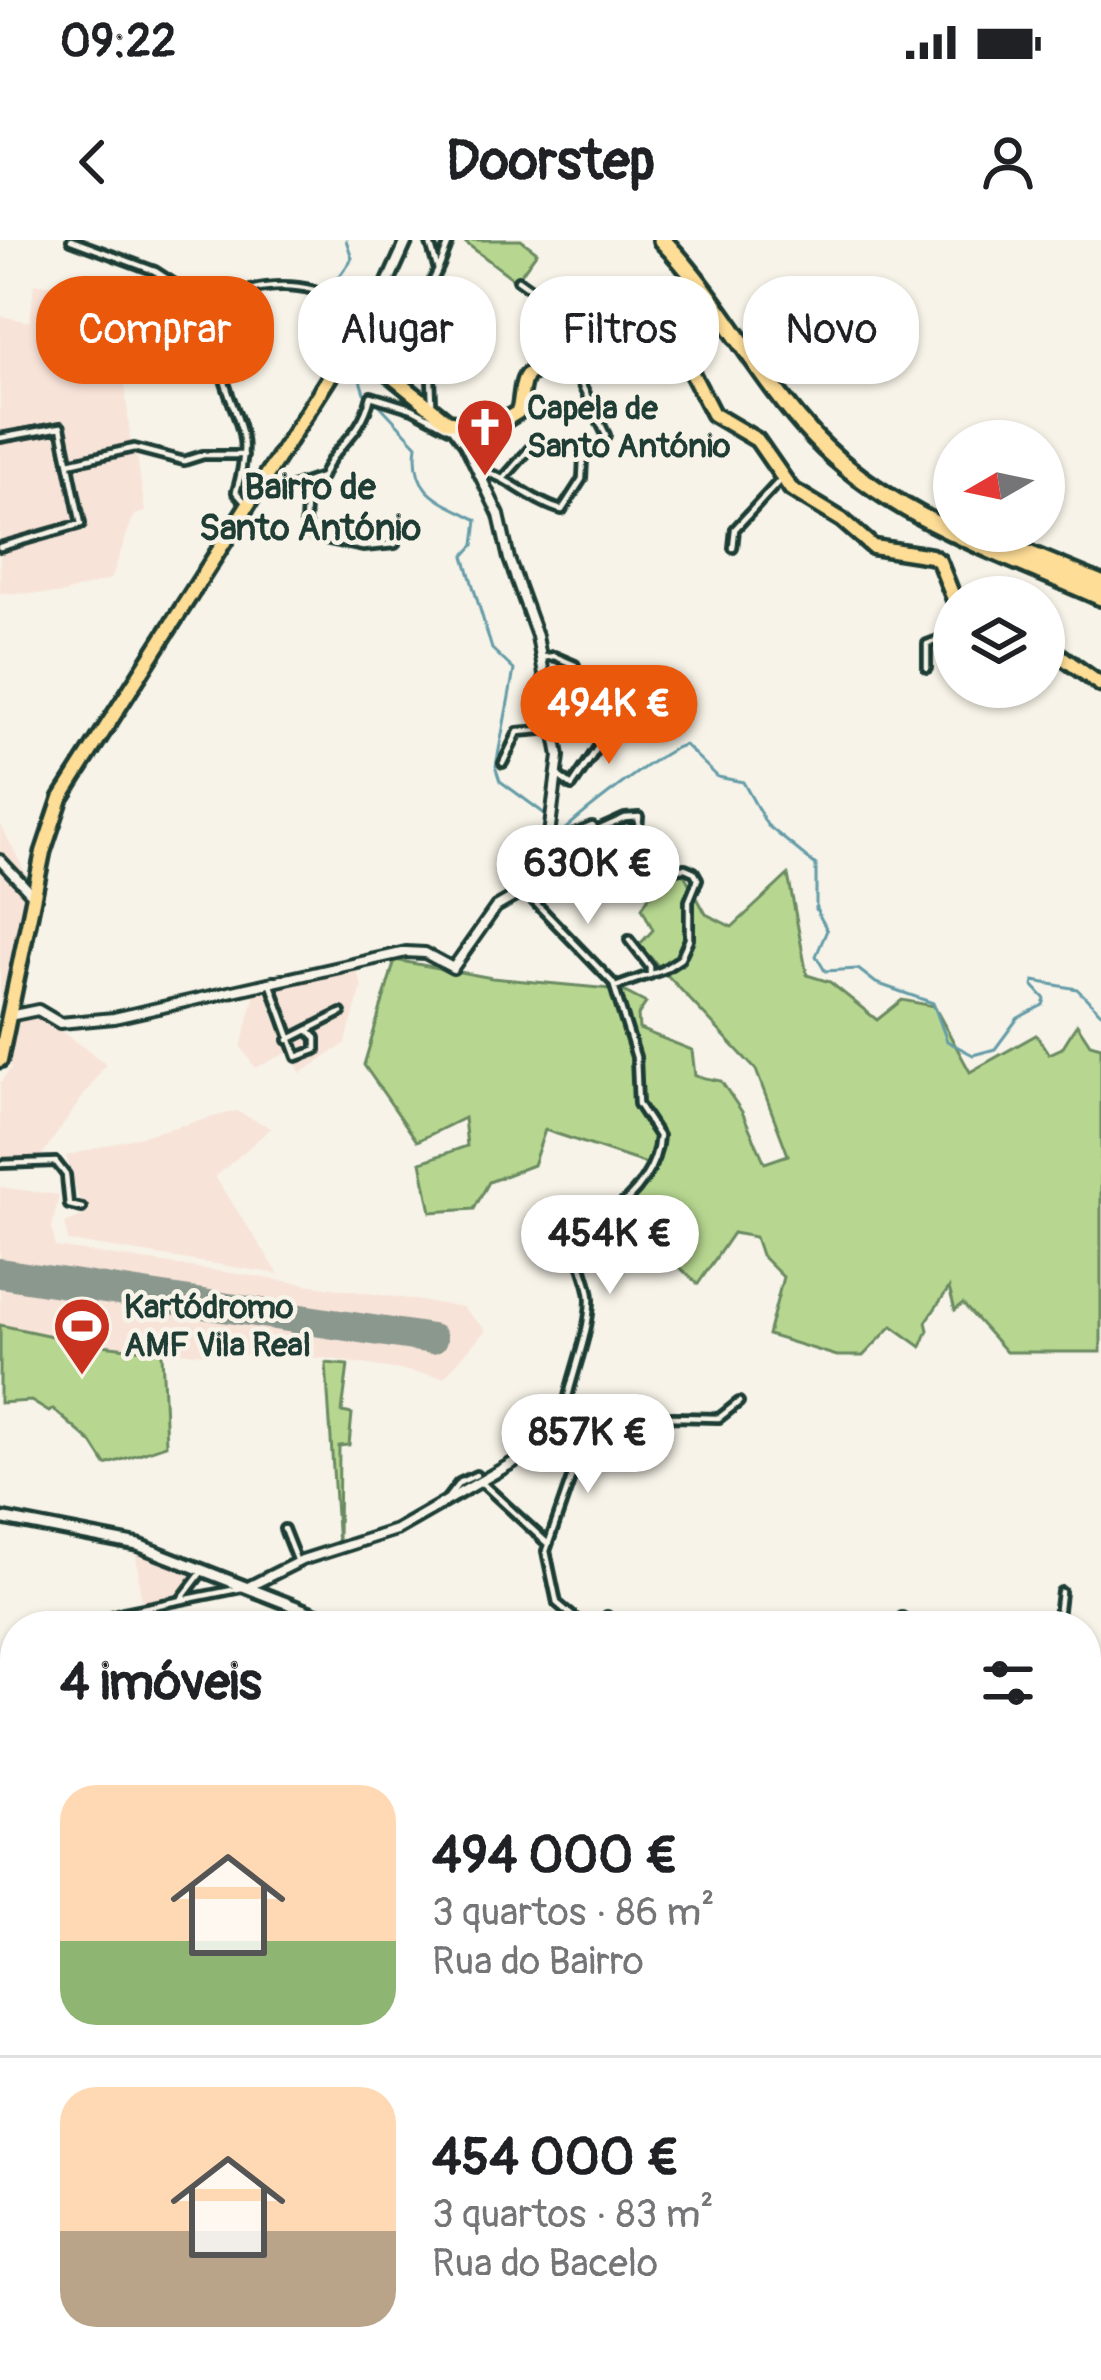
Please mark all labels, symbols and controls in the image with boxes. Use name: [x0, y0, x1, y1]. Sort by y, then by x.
text: 09:22: [60, 14, 176, 70]
text: Doorstep: [446, 128, 655, 196]
icon: back: [60, 129, 126, 195]
icon: person: [975, 129, 1041, 195]
chip: Comprar: [36, 276, 274, 384]
chip: Alugar: [298, 276, 496, 384]
chip: Filtros: [520, 276, 719, 384]
chip: Novo: [743, 276, 919, 384]
place label: Capela de Santo António: [527, 388, 731, 467]
church icon: Capela de Santo António: [454, 396, 516, 478]
north arrow: [933, 420, 1065, 552]
map controls: [933, 420, 1065, 708]
district label: Bairro de Santo António: [199, 465, 421, 551]
button: layers: [933, 576, 1065, 708]
pin: 494K €: [511, 665, 707, 767]
text: 494K €: [547, 679, 671, 728]
pin: 630K €: [490, 825, 686, 927]
text: 630K €: [524, 839, 652, 888]
pin: 454K €: [512, 1195, 708, 1297]
text: 454K €: [548, 1209, 672, 1258]
place label: Kartódromo AMF Vila Real: [124, 1287, 311, 1366]
sports icon: Kartódromo AMF Vila Real: [51, 1295, 113, 1377]
pin: 857K €: [490, 1394, 686, 1496]
text: 857K €: [528, 1408, 648, 1457]
icon: filters: [975, 1650, 1041, 1716]
text: 4 imóveis: [60, 1651, 262, 1715]
text: 494 000 €: [432, 1824, 678, 1888]
icon: home: [156, 1833, 300, 1977]
text: 3 quartos · 86 m²: [432, 1888, 715, 1937]
text: Rua do Bairro: [432, 1937, 644, 1986]
text: 454 000 €: [432, 2126, 679, 2190]
icon: home: [156, 2135, 300, 2279]
text: 3 quartos · 83 m²: [432, 2190, 714, 2239]
text: Rua do Bacelo: [432, 2239, 658, 2288]

